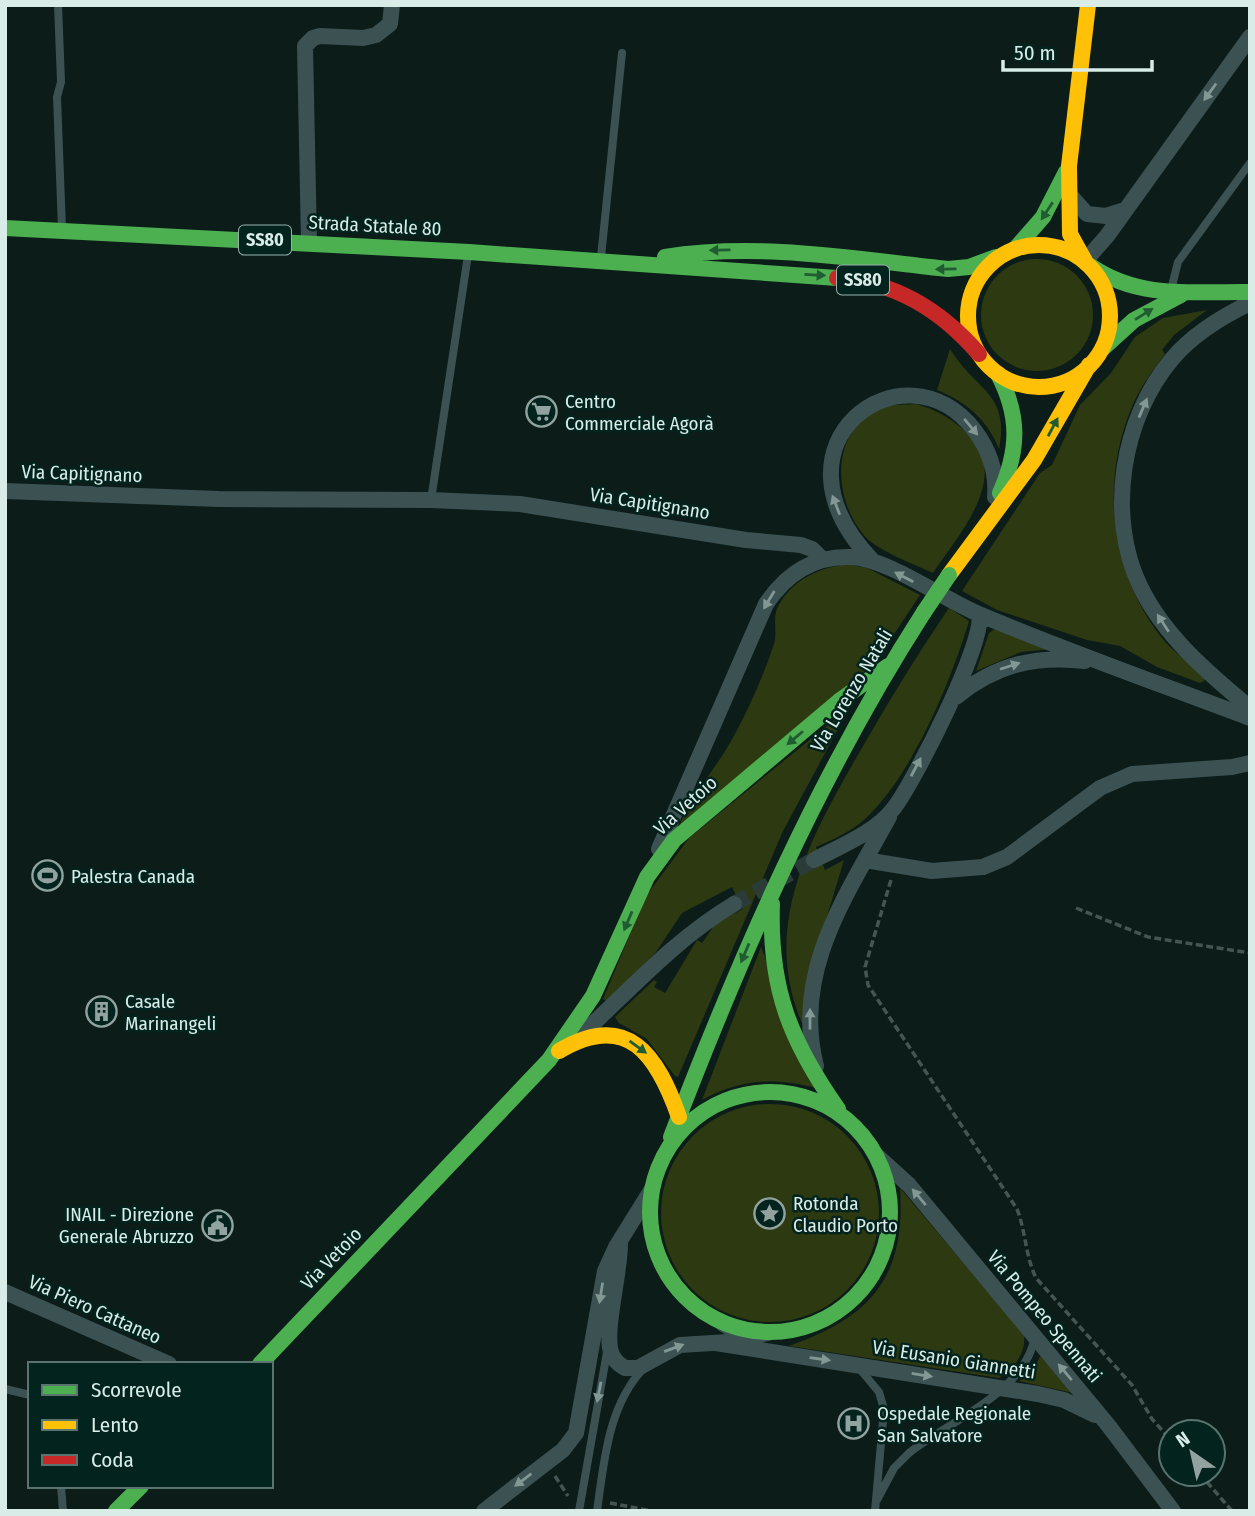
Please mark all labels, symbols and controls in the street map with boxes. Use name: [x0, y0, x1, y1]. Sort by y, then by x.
scale bar: [1003, 28, 1152, 72]
text: 50 m: [1014, 40, 1056, 66]
one-way arrow: [1203, 83, 1217, 101]
one-way arrow: [1041, 201, 1054, 220]
street label: Strada Statale 80: [308, 211, 442, 240]
road number: SS80: [239, 226, 291, 254]
one-way arrow: [709, 244, 731, 256]
one-way arrow: [935, 263, 957, 275]
road number: SS80: [837, 266, 889, 294]
one-way arrow: [804, 270, 826, 281]
one-way arrow: [1134, 307, 1153, 320]
place label: Centro Commerciale Agorà: [565, 390, 714, 435]
supermarket icon: Centro Commerciale Agorà: [525, 395, 559, 429]
one-way arrow: [1138, 397, 1149, 418]
one-way arrow: [1047, 417, 1059, 437]
one-way arrow: [963, 418, 979, 436]
street label: Via Capitignano: [21, 460, 143, 487]
street label: Via Capitignano: [588, 483, 712, 524]
one-way arrow: [830, 494, 841, 515]
one-way arrow: [894, 571, 914, 582]
one-way arrow: [763, 590, 775, 609]
one-way arrow: [1156, 614, 1170, 632]
street label: Via Lorenzo Natali: [806, 625, 897, 756]
one-way arrow: [999, 660, 1020, 671]
one-way arrow: [787, 730, 804, 745]
one-way arrow: [910, 758, 922, 777]
street label: Via Vetoio: [649, 771, 722, 840]
sports icon: Palestra Canada: [31, 859, 65, 893]
place label: Palestra Canada: [71, 865, 195, 888]
one-way arrow: [622, 910, 633, 931]
one-way arrow: [739, 943, 751, 963]
place label: Casale Marinangeli: [125, 990, 216, 1035]
building icon: Casale Marinangeli: [85, 995, 119, 1029]
one-way arrow: [804, 1007, 816, 1029]
one-way arrow: [628, 1040, 647, 1054]
one-way arrow: [912, 1189, 927, 1207]
place label: Rotonda Claudio Porto: [793, 1192, 898, 1237]
place icon: Rotonda Claudio Porto: [753, 1197, 787, 1231]
place label: INAIL - Direzione Generale Abruzzo: [59, 1203, 194, 1248]
public building icon: INAIL - Direzione Generale Abruzzo: [200, 1208, 234, 1242]
street label: Via Vetoio: [296, 1222, 367, 1294]
street label: Via Pompeo Spennati: [983, 1246, 1107, 1387]
street label: Via Piero Cattaneo: [25, 1270, 165, 1349]
one-way arrow: [595, 1282, 606, 1304]
street label: Via Eusanio Giannetti: [871, 1335, 1037, 1384]
one-way arrow: [664, 1342, 685, 1353]
one-way arrow: [809, 1353, 831, 1364]
legend: [28, 1362, 273, 1488]
one-way arrow: [1057, 1364, 1072, 1382]
one-way arrow: [911, 1370, 933, 1381]
text: Scorrevole: [91, 1377, 182, 1403]
one-way arrow: [593, 1381, 604, 1403]
place label: Ospedale Regionale San Salvatore: [877, 1402, 1031, 1447]
hospital icon: Ospedale Regionale San Salvatore: [837, 1407, 871, 1441]
text: Lento: [91, 1412, 139, 1438]
north arrow: [1157, 1418, 1227, 1488]
text: N: [1172, 1427, 1194, 1452]
text: Coda: [91, 1447, 134, 1473]
one-way arrow: [515, 1473, 533, 1488]

